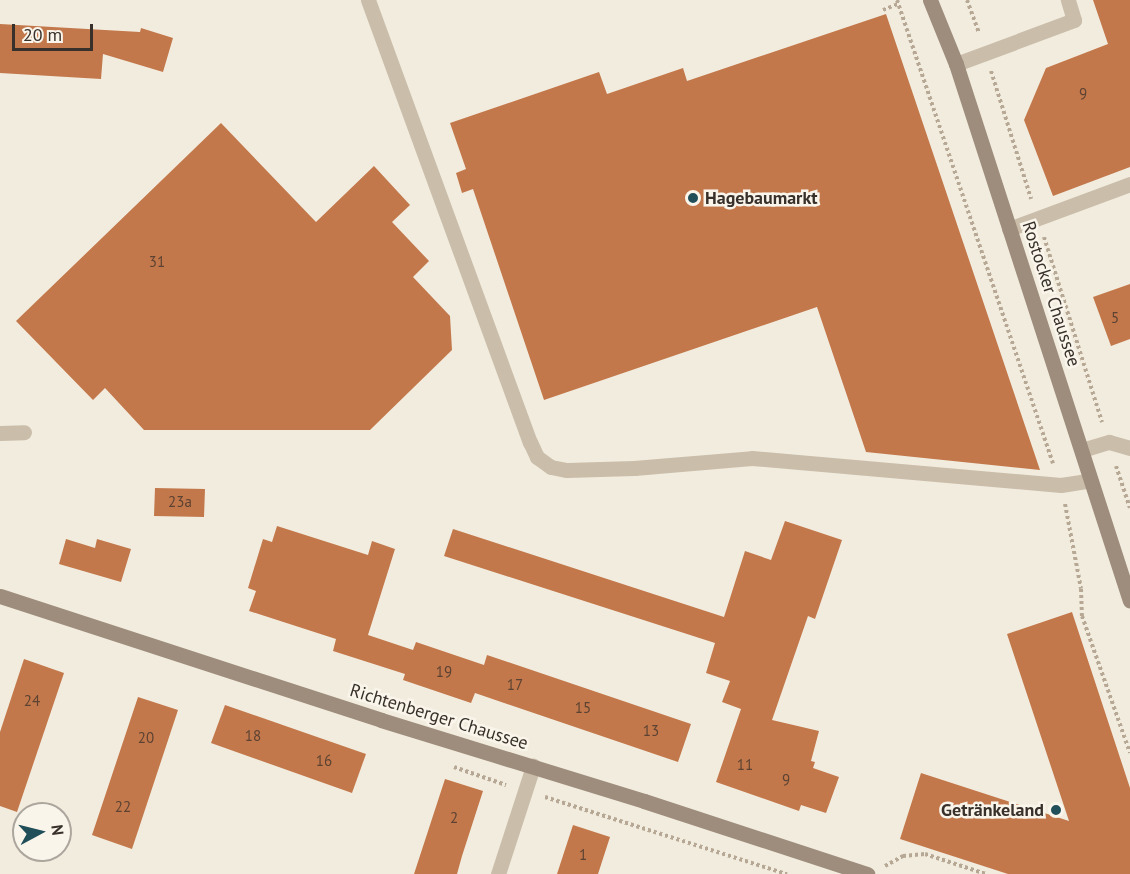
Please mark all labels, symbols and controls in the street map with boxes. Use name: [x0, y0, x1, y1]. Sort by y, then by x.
scale bar: [15, 12, 96, 50]
text: 20 m: [23, 23, 62, 46]
house number: 9: [1079, 85, 1087, 103]
place label: Hagebaumarkt: [705, 187, 818, 209]
marker: Hagebaumarkt: [686, 191, 700, 205]
street label: Rostocker Chaussee: [1017, 219, 1085, 369]
house number: 31: [149, 253, 165, 271]
house number: 5: [1111, 309, 1119, 327]
house number: 23a: [168, 493, 192, 511]
house number: 19: [436, 663, 452, 681]
house number: 17: [507, 676, 523, 694]
street label: Richtenberger Chaussee: [347, 680, 531, 754]
house number: 24: [24, 692, 40, 710]
house number: 15: [575, 699, 591, 717]
house number: 13: [643, 722, 659, 740]
house number: 18: [245, 727, 261, 745]
house number: 20: [138, 729, 154, 747]
house number: 16: [316, 752, 332, 770]
house number: 11: [737, 756, 753, 774]
house number: 9: [782, 771, 790, 789]
house number: 22: [115, 798, 131, 816]
place label: Getränkeland: [941, 799, 1044, 821]
north arrow: [12, 802, 72, 862]
marker: Getränkeland: [1049, 803, 1063, 817]
house number: 2: [450, 809, 458, 827]
text: N: [47, 824, 68, 836]
house number: 1: [579, 846, 587, 864]

